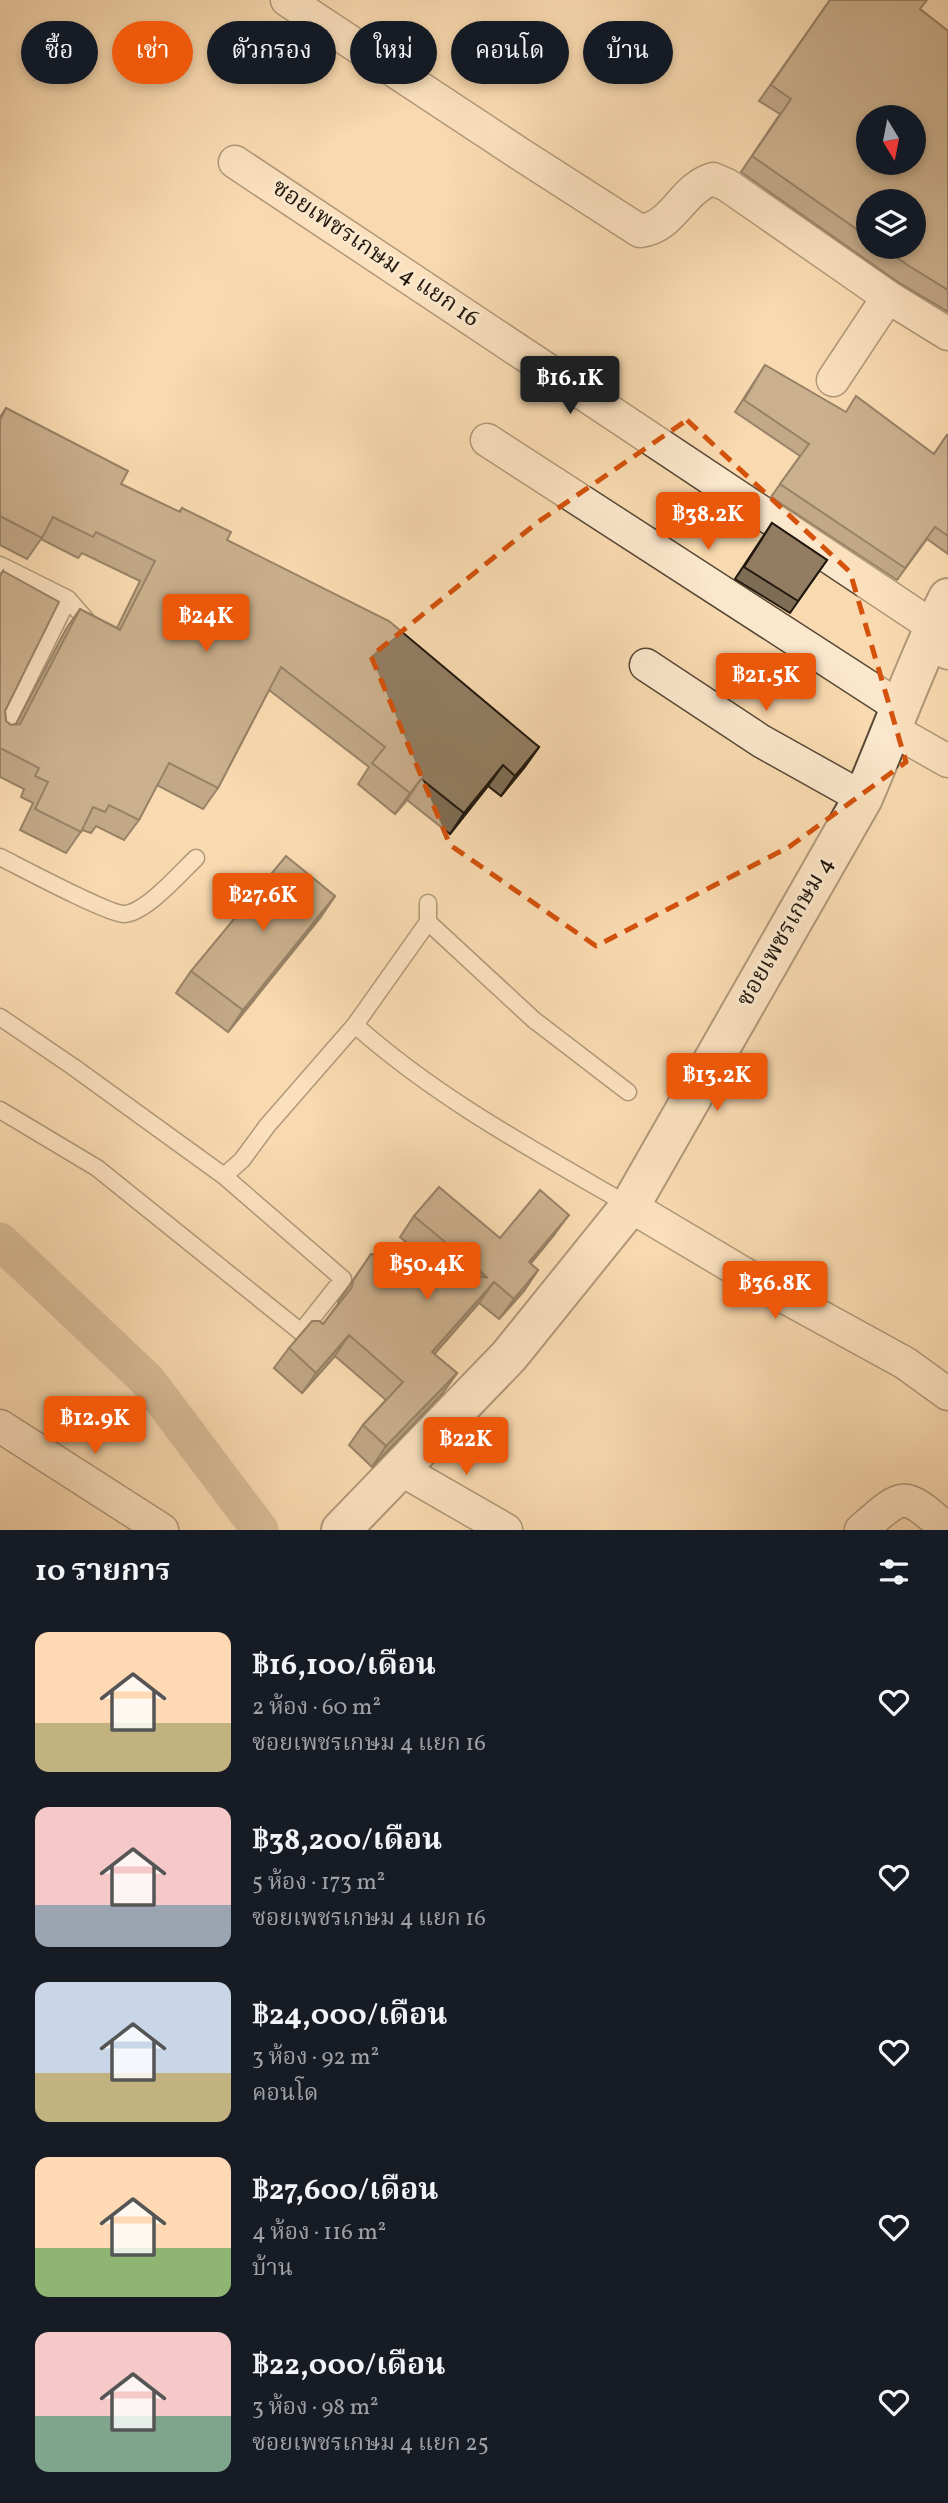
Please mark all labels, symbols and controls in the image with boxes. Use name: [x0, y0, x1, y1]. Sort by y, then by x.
chip: ซื้อ: [21, 21, 98, 84]
chip: เช่า: [112, 21, 193, 84]
chip: ตัวกรอง: [207, 21, 336, 84]
chip: ใหม่: [350, 21, 437, 84]
chip: คอนโด: [451, 21, 569, 84]
chip: บ้าน: [583, 21, 673, 84]
north arrow: [856, 105, 926, 175]
map controls: [856, 105, 926, 259]
street label: ซอยเพชรเกษม 4 แยก 16: [264, 172, 486, 336]
button: layers: [856, 189, 926, 259]
pin: ฿16.1K: [513, 356, 627, 416]
text: ฿16.1K: [536, 363, 604, 395]
pin: ฿38.2K: [651, 492, 765, 552]
text: ฿38.2K: [672, 499, 744, 531]
pin: ฿24K: [165, 594, 247, 654]
text: ฿24K: [178, 601, 234, 633]
pin: ฿21.5K: [709, 654, 823, 713]
text: ฿21.5K: [732, 660, 800, 692]
street label: ซอยเพชรเกษม 4: [729, 851, 843, 1013]
pin: ฿27.6K: [206, 874, 320, 933]
text: ฿27.6K: [228, 880, 298, 912]
pin: ฿13.2K: [660, 1054, 774, 1113]
text: ฿13.2K: [683, 1060, 751, 1092]
pin: ฿50.4K: [370, 1242, 484, 1302]
text: ฿50.4K: [390, 1249, 465, 1281]
pin: ฿36.8K: [718, 1262, 832, 1321]
text: ฿36.8K: [739, 1268, 811, 1300]
pin: ฿12.9K: [38, 1396, 152, 1456]
text: ฿12.9K: [60, 1403, 130, 1435]
pin: ฿22K: [425, 1418, 507, 1477]
text: ฿22K: [439, 1424, 493, 1456]
text: 10 รายการ: [35, 1551, 171, 1593]
icon: filters: [875, 1553, 913, 1591]
text: ฿16,100/เดือน: [252, 1645, 436, 1687]
icon: home: [91, 1660, 175, 1744]
icon: heart: [875, 1683, 913, 1721]
text: 2 ห้อง · 60 m²: [252, 1692, 381, 1724]
text: ซอยเพชรเกษม 4 แยก 16: [252, 1728, 486, 1760]
text: ฿38,200/เดือน: [252, 1820, 442, 1862]
icon: home: [91, 1835, 175, 1919]
icon: heart: [875, 1858, 913, 1896]
text: 5 ห้อง · 173 m²: [252, 1867, 385, 1899]
text: ซอยเพชรเกษม 4 แยก 16: [252, 1903, 486, 1935]
text: ฿24,000/เดือน: [252, 1995, 448, 2037]
icon: home: [91, 2010, 175, 2094]
icon: heart: [875, 2033, 913, 2071]
text: 3 ห้อง · 92 m²: [252, 2042, 379, 2074]
text: คอนโด: [252, 2078, 319, 2110]
text: ฿27,600/เดือน: [252, 2170, 438, 2212]
icon: home: [91, 2185, 175, 2269]
icon: heart: [875, 2208, 913, 2246]
text: 4 ห้อง · 116 m²: [252, 2217, 386, 2249]
text: บ้าน: [252, 2253, 293, 2285]
text: ฿22,000/เดือน: [252, 2345, 445, 2387]
icon: home: [91, 2360, 175, 2444]
icon: heart: [875, 2383, 913, 2421]
text: 3 ห้อง · 98 m²: [252, 2392, 379, 2424]
text: ซอยเพชรเกษม 4 แยก 25: [252, 2428, 489, 2460]

